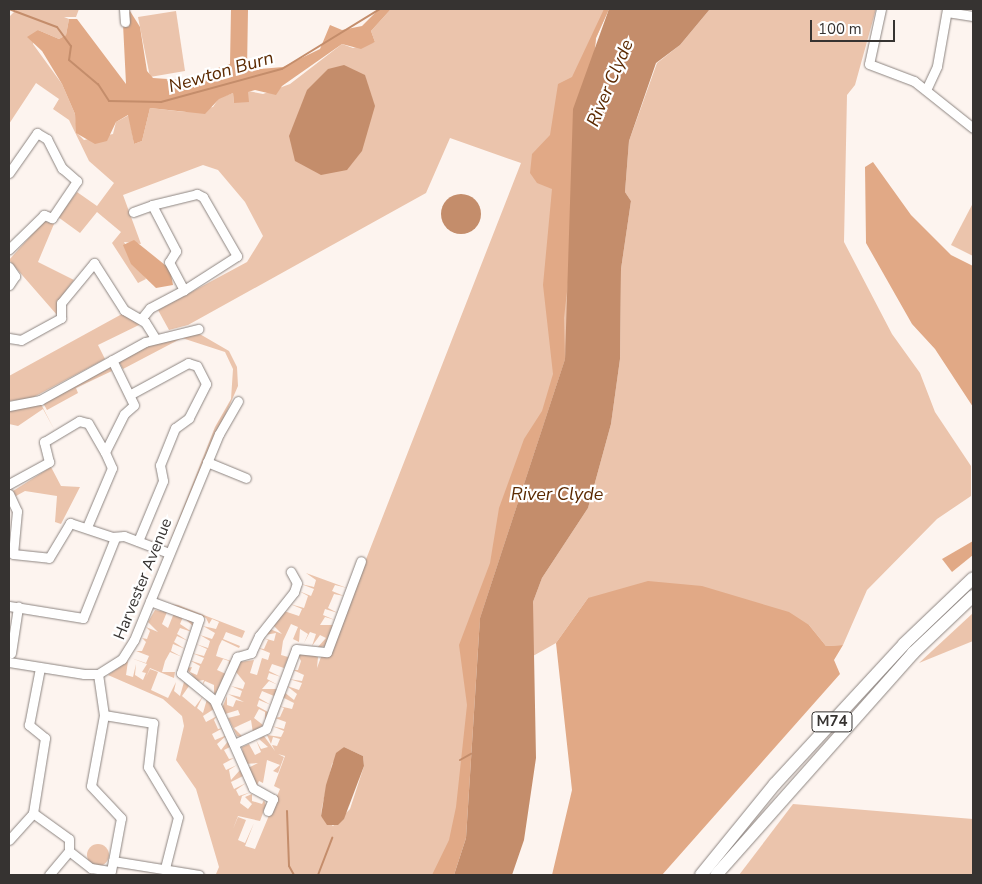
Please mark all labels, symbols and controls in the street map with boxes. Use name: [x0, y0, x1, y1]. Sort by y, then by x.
scale bar: [812, 10, 897, 42]
text: 100 m: [818, 19, 862, 39]
water label: River Clyde: [582, 36, 638, 130]
water label: Newton Burn: [166, 47, 276, 97]
water label: River Clyde: [511, 483, 603, 505]
street label: Harvester Avenue: [110, 515, 176, 643]
road number: M74: [811, 710, 853, 734]

